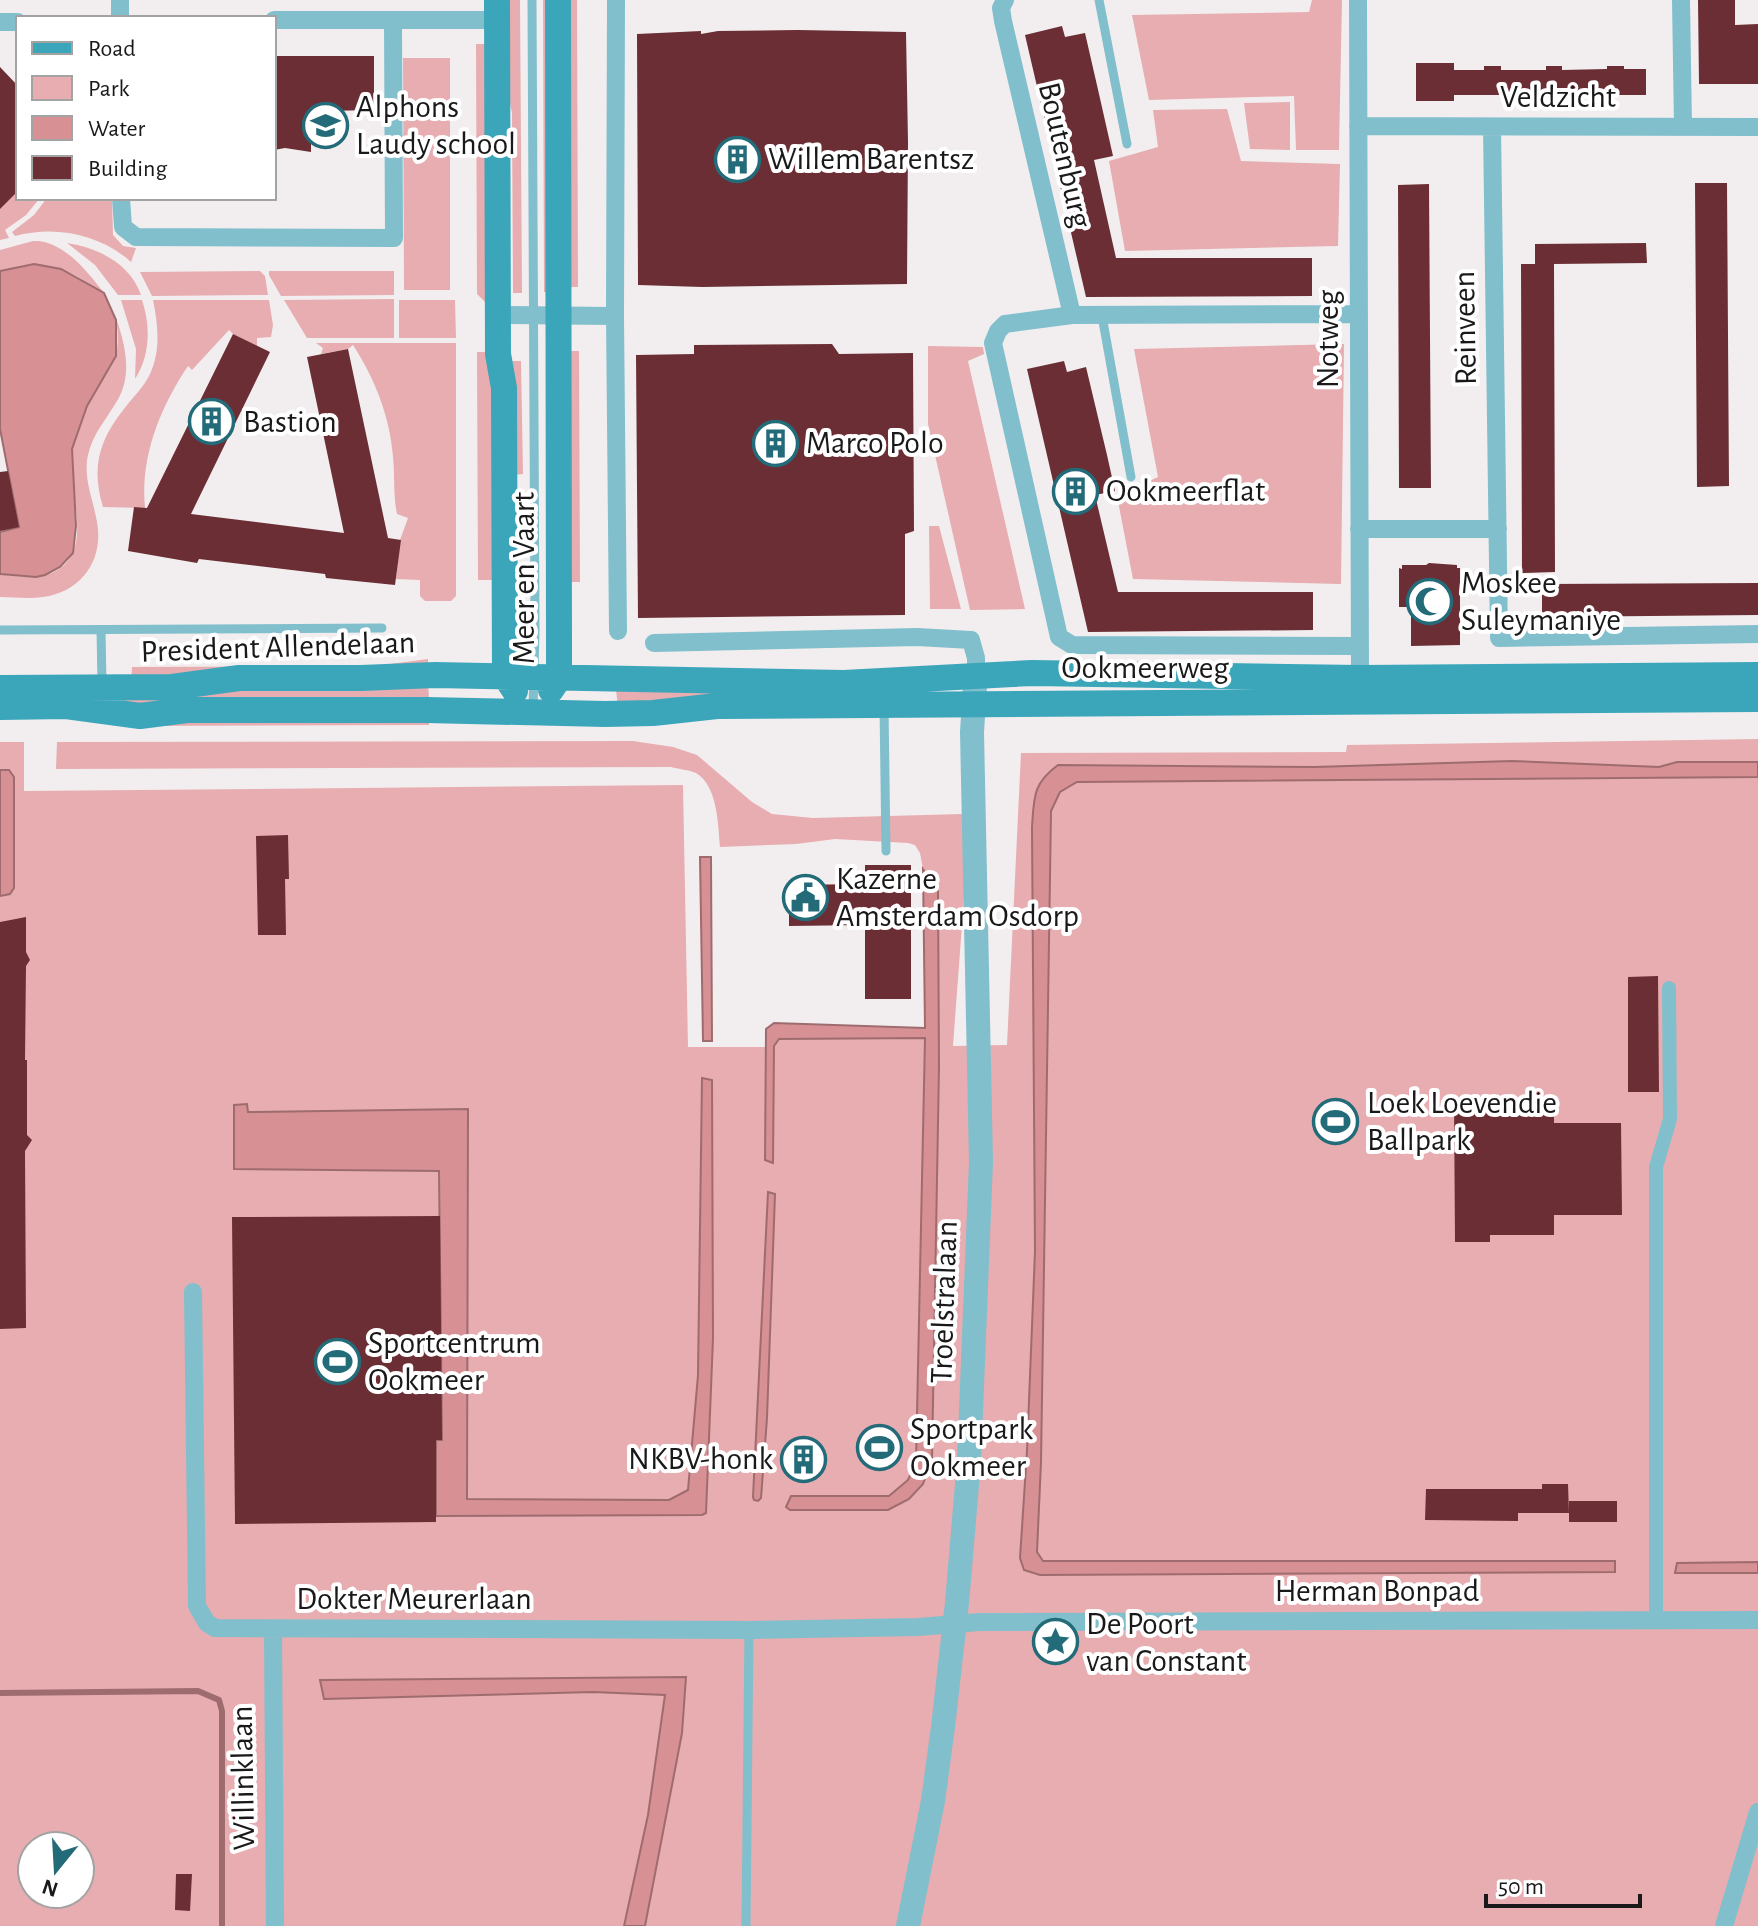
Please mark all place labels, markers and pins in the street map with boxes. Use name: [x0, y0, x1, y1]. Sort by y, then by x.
place label: Alphons Laudy school: [356, 91, 516, 160]
school or university icon: Alphons Laudy school: [301, 101, 349, 149]
building icon: Willem Barentsz: [713, 135, 761, 183]
place label: Willem Barentsz: [768, 143, 974, 175]
building icon: Bastion: [188, 398, 236, 446]
place label: Bastion: [243, 406, 337, 438]
building icon: Marco Polo: [751, 419, 799, 467]
place label: Marco Polo: [806, 427, 944, 459]
building icon: Ookmeerflat: [1051, 467, 1099, 515]
place label: Ookmeerflat: [1106, 475, 1265, 507]
place label: Moskee Suleymaniye: [1461, 567, 1621, 636]
mosque icon: Moskee Suleymaniye: [1406, 577, 1454, 625]
place label: Kazerne Amsterdam Osdorp: [836, 863, 1079, 932]
public building icon: Kazerne Amsterdam Osdorp: [781, 873, 829, 921]
place label: Loek Loevendie Ballpark: [1367, 1087, 1557, 1156]
sports icon: Loek Loevendie Ballpark: [1312, 1097, 1360, 1145]
place label: Sportcentrum Ookmeer: [368, 1327, 541, 1396]
sports icon: Sportcentrum Ookmeer: [313, 1337, 361, 1385]
place label: Sportpark Ookmeer: [910, 1413, 1033, 1482]
sports icon: Sportpark Ookmeer: [855, 1423, 903, 1471]
building icon: NKBV-honk: [780, 1435, 828, 1483]
place label: NKBV-honk: [628, 1443, 773, 1475]
place label: De Poort van Constant: [1086, 1608, 1246, 1677]
place icon: De Poort van Constant: [1031, 1618, 1079, 1666]

